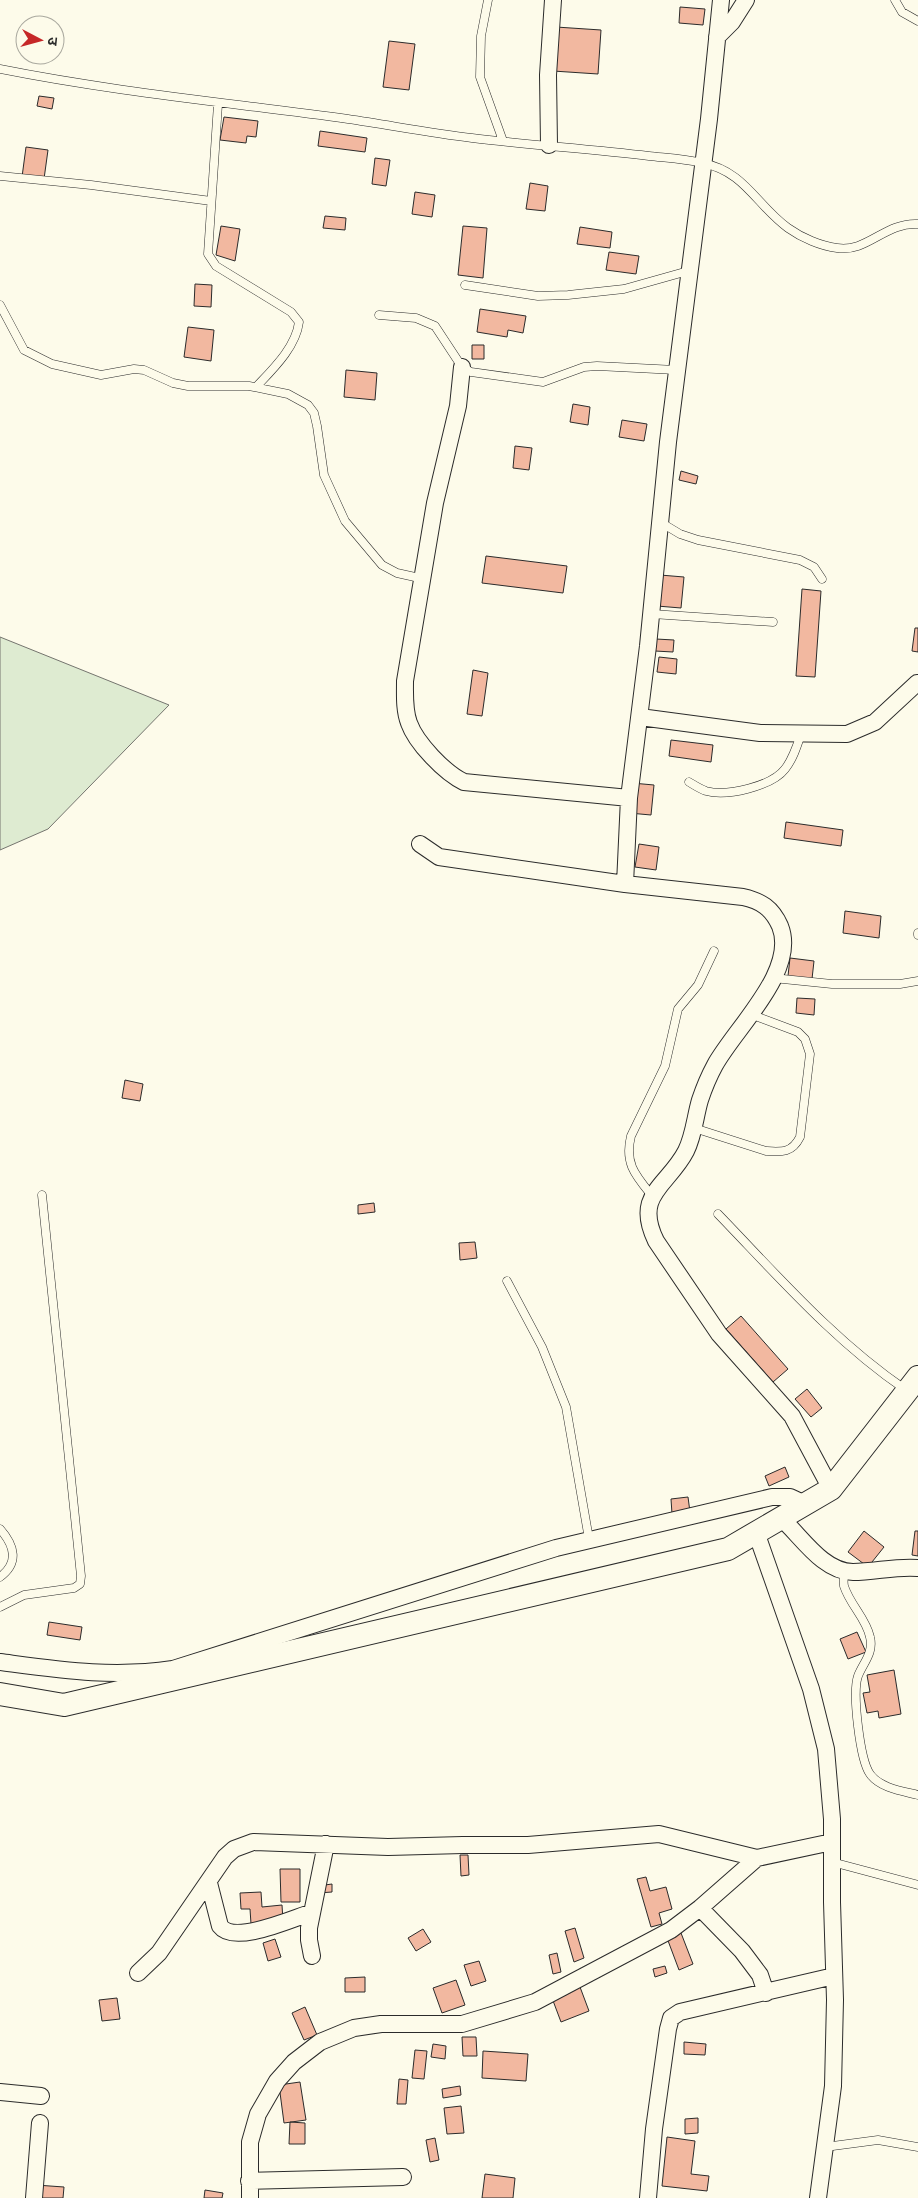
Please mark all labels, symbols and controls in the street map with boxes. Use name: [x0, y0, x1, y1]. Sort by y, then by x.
north arrow: [15, 15, 65, 65]
text: उ: [42, 36, 62, 47]

